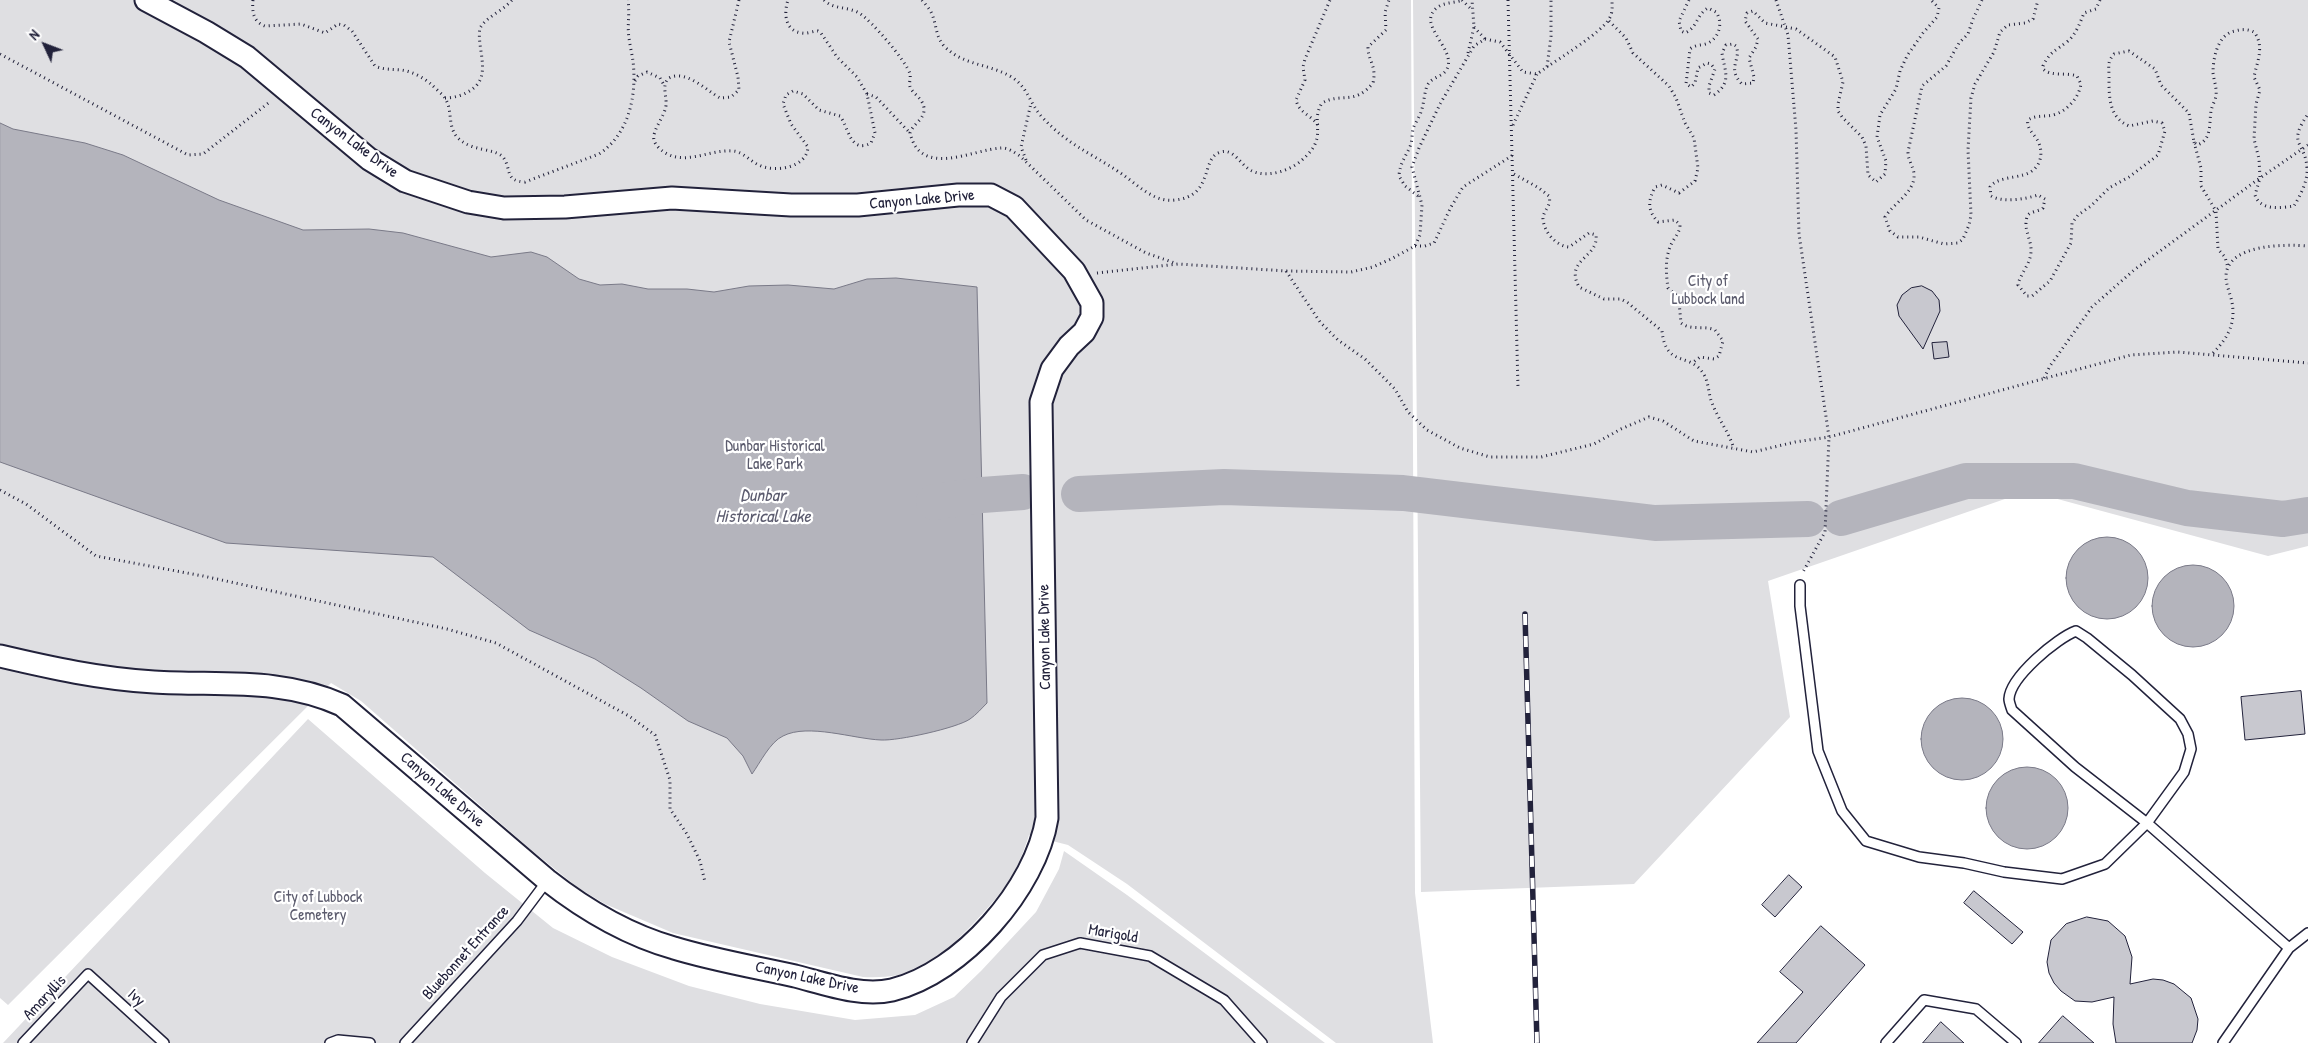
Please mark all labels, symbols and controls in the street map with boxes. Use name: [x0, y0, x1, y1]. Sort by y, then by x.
north arrow: [20, 20, 70, 70]
text: N: [24, 25, 43, 44]
street label: Canyon Lake Drive: [306, 104, 402, 182]
street label: Canyon Lake Drive: [869, 186, 975, 214]
park label: City of Lubbock land: [1672, 272, 1744, 310]
park label: Dunbar Historical Lake Park: [725, 437, 825, 475]
water label: Dunbar Historical Lake: [715, 485, 811, 528]
street label: Canyon Lake Drive: [1034, 584, 1056, 690]
street label: Canyon Lake Drive: [396, 748, 488, 832]
park label: City of Lubbock Cemetery: [273, 888, 363, 926]
street label: Bluebonnet Entrance: [419, 902, 513, 1004]
street label: Marigold: [1087, 920, 1139, 948]
street label: Canyon Lake Drive: [753, 958, 861, 998]
street label: Amaryllis: [19, 972, 71, 1024]
street label: Ivy: [123, 985, 149, 1011]

